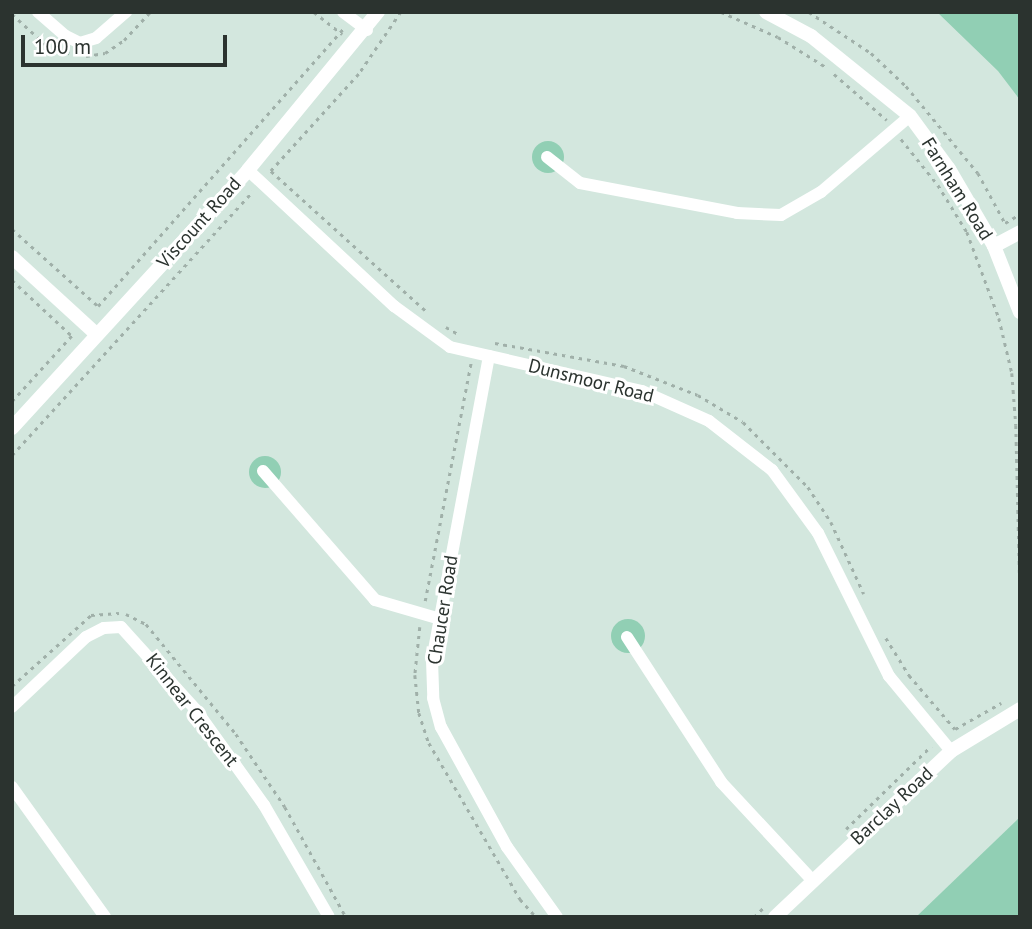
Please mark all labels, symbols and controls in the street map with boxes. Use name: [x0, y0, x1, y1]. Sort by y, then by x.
scale bar: [24, 21, 231, 65]
text: 100 m: [34, 33, 91, 60]
street label: Farnham Road: [916, 134, 998, 244]
street label: Viscount Road: [152, 173, 246, 273]
street label: Dunsmoor Road: [526, 354, 656, 408]
street label: Chaucer Road: [423, 554, 463, 666]
street label: Kinnear Crescent: [141, 649, 243, 771]
street label: Barclay Road: [846, 762, 938, 850]

